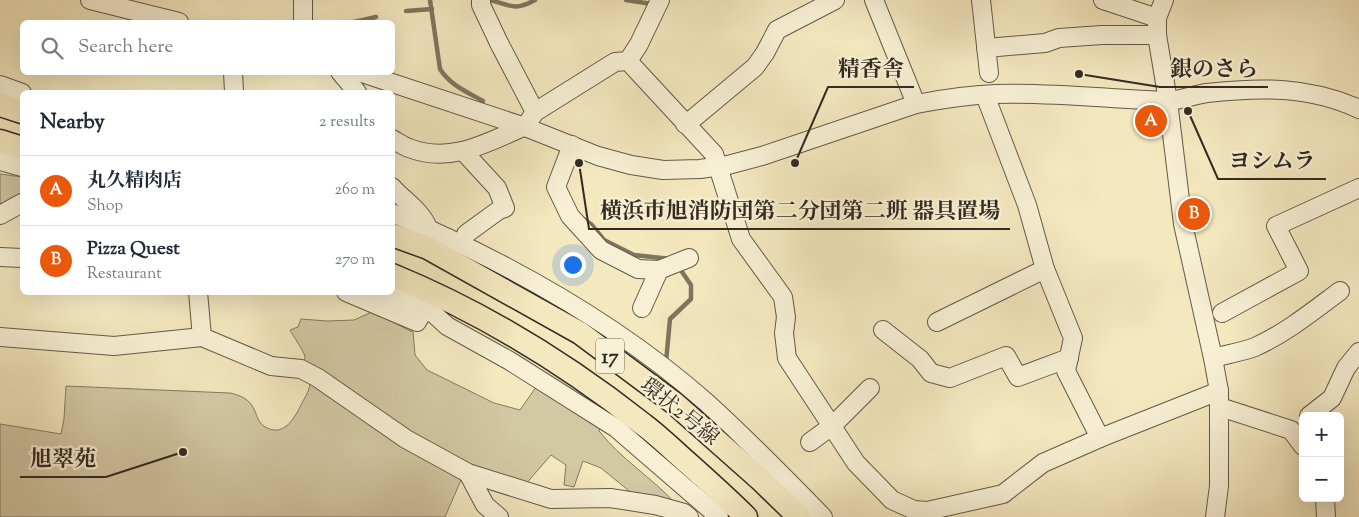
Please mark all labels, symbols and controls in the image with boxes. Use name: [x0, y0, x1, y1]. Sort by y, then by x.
search box: [20, 20, 395, 75]
icon: search: [38, 34, 66, 62]
text: Search here: [78, 34, 173, 61]
callout: 精香舎: [828, 50, 914, 87]
callout: 銀のさら: [1160, 50, 1268, 87]
text: 精香舎: [838, 55, 904, 87]
text: 銀のさら: [1170, 55, 1258, 87]
pin: A: [1135, 102, 1167, 140]
text: Nearby: [40, 108, 105, 138]
text: 2 results: [319, 111, 375, 134]
callout: ヨシムラ: [1218, 142, 1326, 179]
text: ヨシムラ: [1228, 147, 1316, 179]
text: 丸久精肉店: [87, 168, 182, 195]
text: A: [50, 179, 63, 202]
text: 260 m: [334, 179, 375, 202]
callout: 横浜市旭消防団第二分団第二班 器具置場: [589, 192, 1010, 229]
text: Shop: [87, 195, 123, 218]
pin: B: [1178, 195, 1210, 233]
text: 横浜市旭消防団第二分団第二班 器具置場: [600, 197, 1000, 229]
text: Pizza Quest: [87, 236, 180, 263]
text: B: [51, 249, 61, 272]
text: 270 m: [335, 249, 375, 272]
your location: [560, 252, 586, 278]
text: Restaurant: [87, 263, 162, 286]
road number: 17: [596, 338, 624, 374]
street label: 環状2号線: [633, 371, 725, 454]
map controls: [1299, 412, 1344, 502]
button: +: [1299, 412, 1344, 457]
callout: 旭翠苑: [20, 440, 106, 477]
text: 旭翠苑: [30, 445, 96, 477]
button: −: [1299, 457, 1344, 502]

